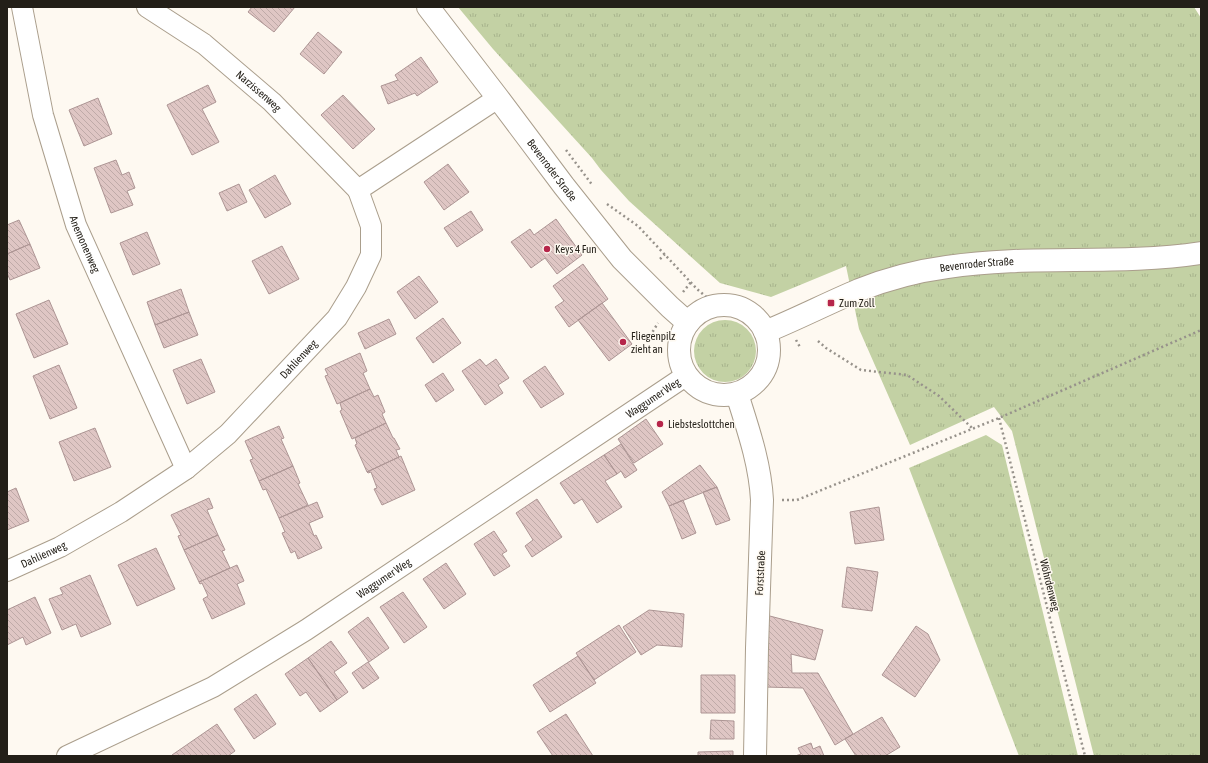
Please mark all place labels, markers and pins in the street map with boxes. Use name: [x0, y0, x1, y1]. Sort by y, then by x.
place label: Keys 4 Fun: [555, 243, 597, 255]
marker: Keys 4 Fun: [542, 244, 552, 254]
place label: Zum Zoll: [839, 297, 875, 309]
marker: Zum Zoll: [826, 298, 836, 308]
place label: Fliegenpilz zieht an: [631, 330, 675, 355]
marker: Fliegenpilz zieht an: [618, 337, 628, 347]
place label: Liebsteslottchen: [668, 418, 735, 430]
marker: Liebsteslottchen: [655, 419, 665, 429]

